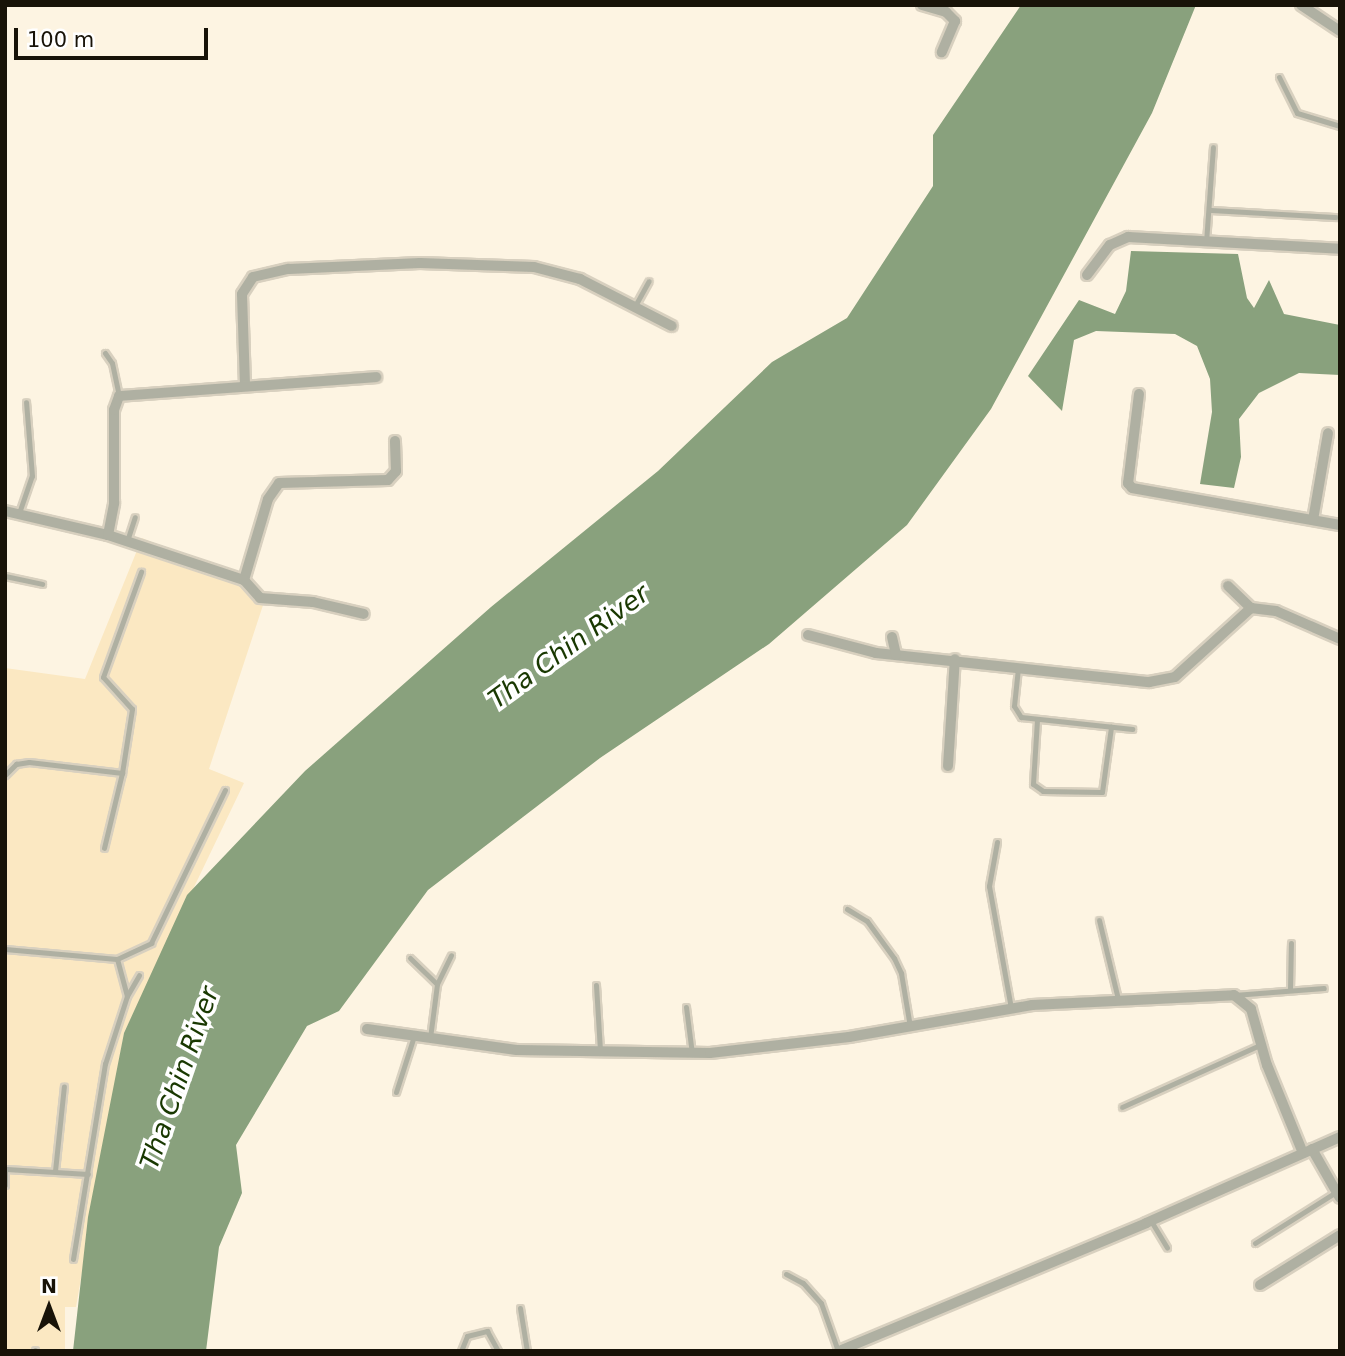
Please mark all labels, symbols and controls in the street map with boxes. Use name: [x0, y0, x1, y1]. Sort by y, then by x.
scale bar: [18, 14, 212, 58]
text: 100 m: [27, 28, 94, 52]
water label: Tha Chin River: [483, 578, 655, 716]
water label: Tha Chin River: [134, 983, 226, 1173]
north arrow: [14, 1272, 84, 1342]
text: N: [41, 1275, 57, 1297]

